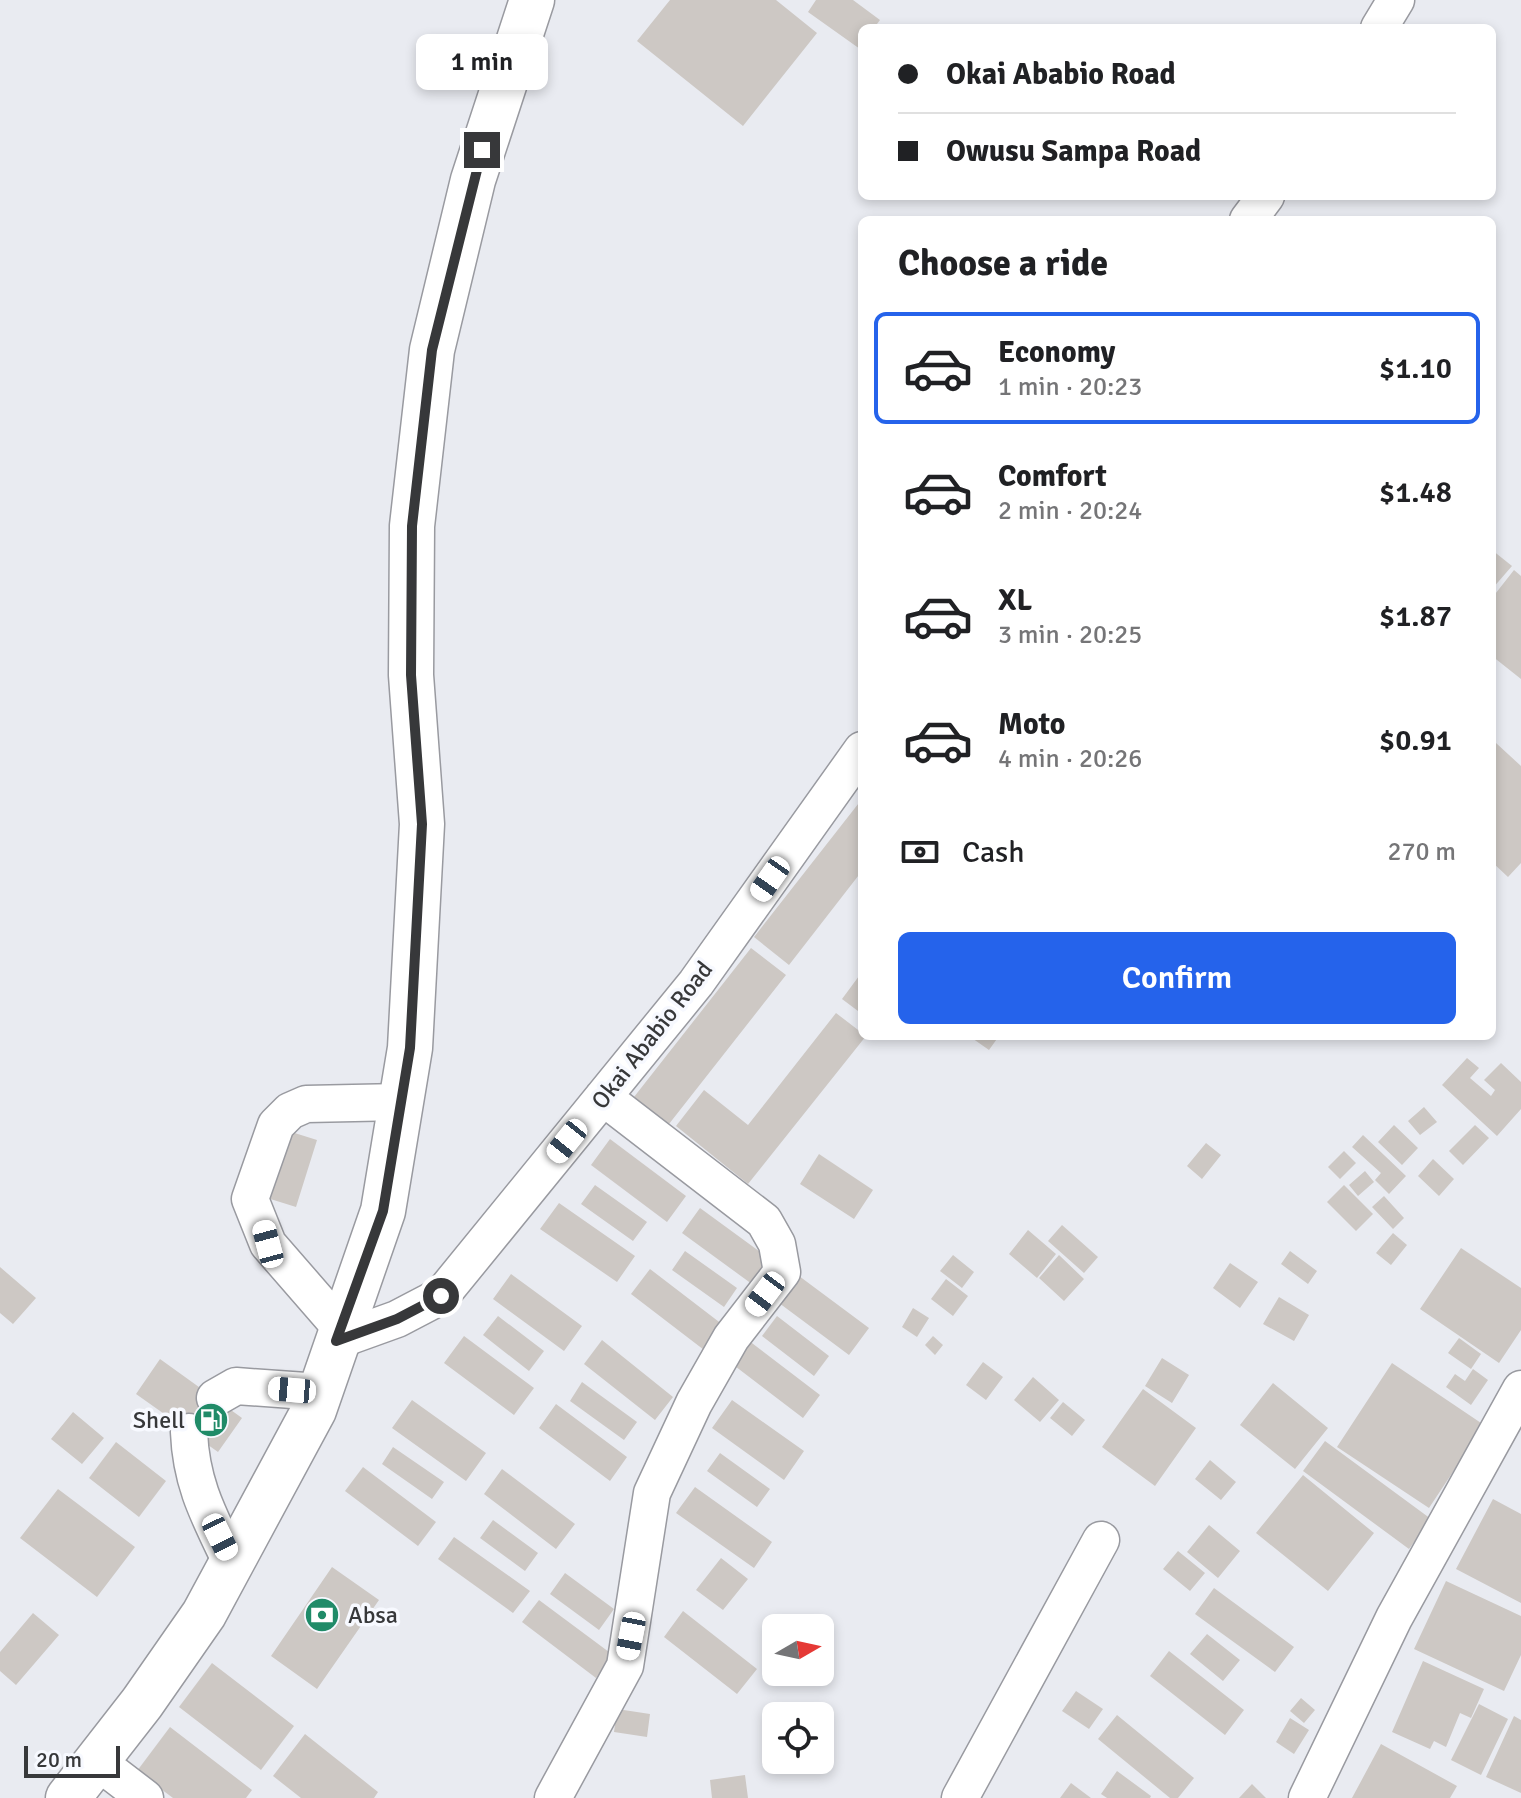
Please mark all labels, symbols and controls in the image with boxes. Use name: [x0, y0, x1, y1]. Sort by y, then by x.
callout: 1 min: [416, 34, 548, 90]
text: 1 min: [451, 46, 513, 78]
text: Okai Ababio Road: [946, 56, 1176, 93]
route end: [464, 132, 500, 168]
text: Owusu Sampa Road: [946, 133, 1201, 170]
text: Choose a ride: [898, 241, 1108, 286]
icon: car: [902, 332, 974, 404]
text: Economy: [998, 334, 1115, 371]
text: $1.10: [1379, 350, 1452, 387]
text: 1 min · 20:23: [998, 371, 1142, 403]
icon: car: [902, 456, 974, 528]
text: Comfort: [998, 458, 1107, 495]
text: $1.48: [1379, 474, 1452, 511]
text: 2 min · 20:24: [998, 495, 1142, 527]
icon: car: [902, 580, 974, 652]
text: XL: [998, 582, 1032, 619]
text: $1.87: [1379, 598, 1452, 635]
text: 3 min · 20:25: [998, 619, 1142, 651]
icon: car: [902, 704, 974, 776]
text: Moto: [998, 706, 1065, 743]
text: $0.91: [1379, 722, 1452, 759]
text: 4 min · 20:26: [998, 743, 1142, 775]
icon: cash: [898, 830, 942, 874]
text: Cash: [962, 834, 1025, 871]
text: 270 m: [1387, 836, 1456, 868]
car: [746, 852, 794, 906]
button: Confirm: [898, 932, 1456, 1024]
street label: Okai Ababio Road: [585, 955, 719, 1115]
car: [543, 1115, 591, 1167]
car: [250, 1218, 286, 1270]
car: [741, 1268, 789, 1320]
route start: [423, 1278, 459, 1314]
car: [267, 1376, 317, 1404]
fuel station icon: Shell: [192, 1401, 230, 1439]
place label: Shell: [133, 1405, 185, 1435]
car: [199, 1510, 241, 1564]
bank icon: Absa: [303, 1596, 341, 1634]
place label: Absa: [348, 1600, 398, 1630]
car: [615, 1610, 647, 1662]
north arrow: [762, 1614, 834, 1686]
map controls: [762, 1614, 834, 1774]
button: locate: [762, 1702, 834, 1774]
scale bar: [24, 1742, 120, 1778]
text: 20 m: [36, 1746, 82, 1773]

